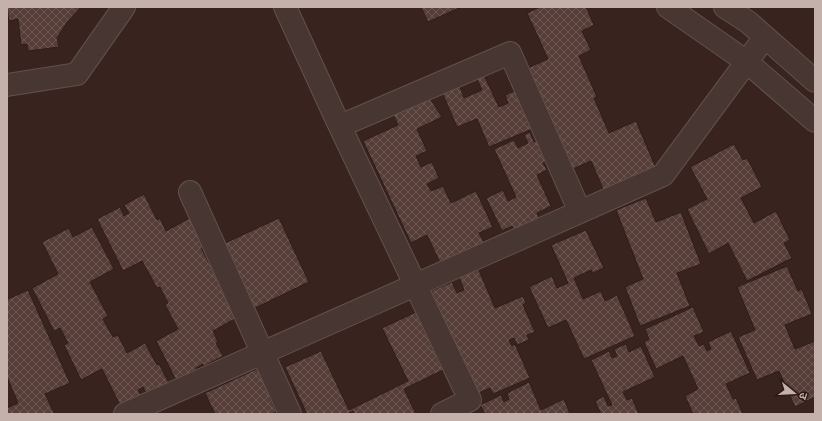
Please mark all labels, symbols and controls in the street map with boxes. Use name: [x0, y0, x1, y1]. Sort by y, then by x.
north arrow: [774, 373, 814, 413]
text: उ: [796, 391, 810, 402]

